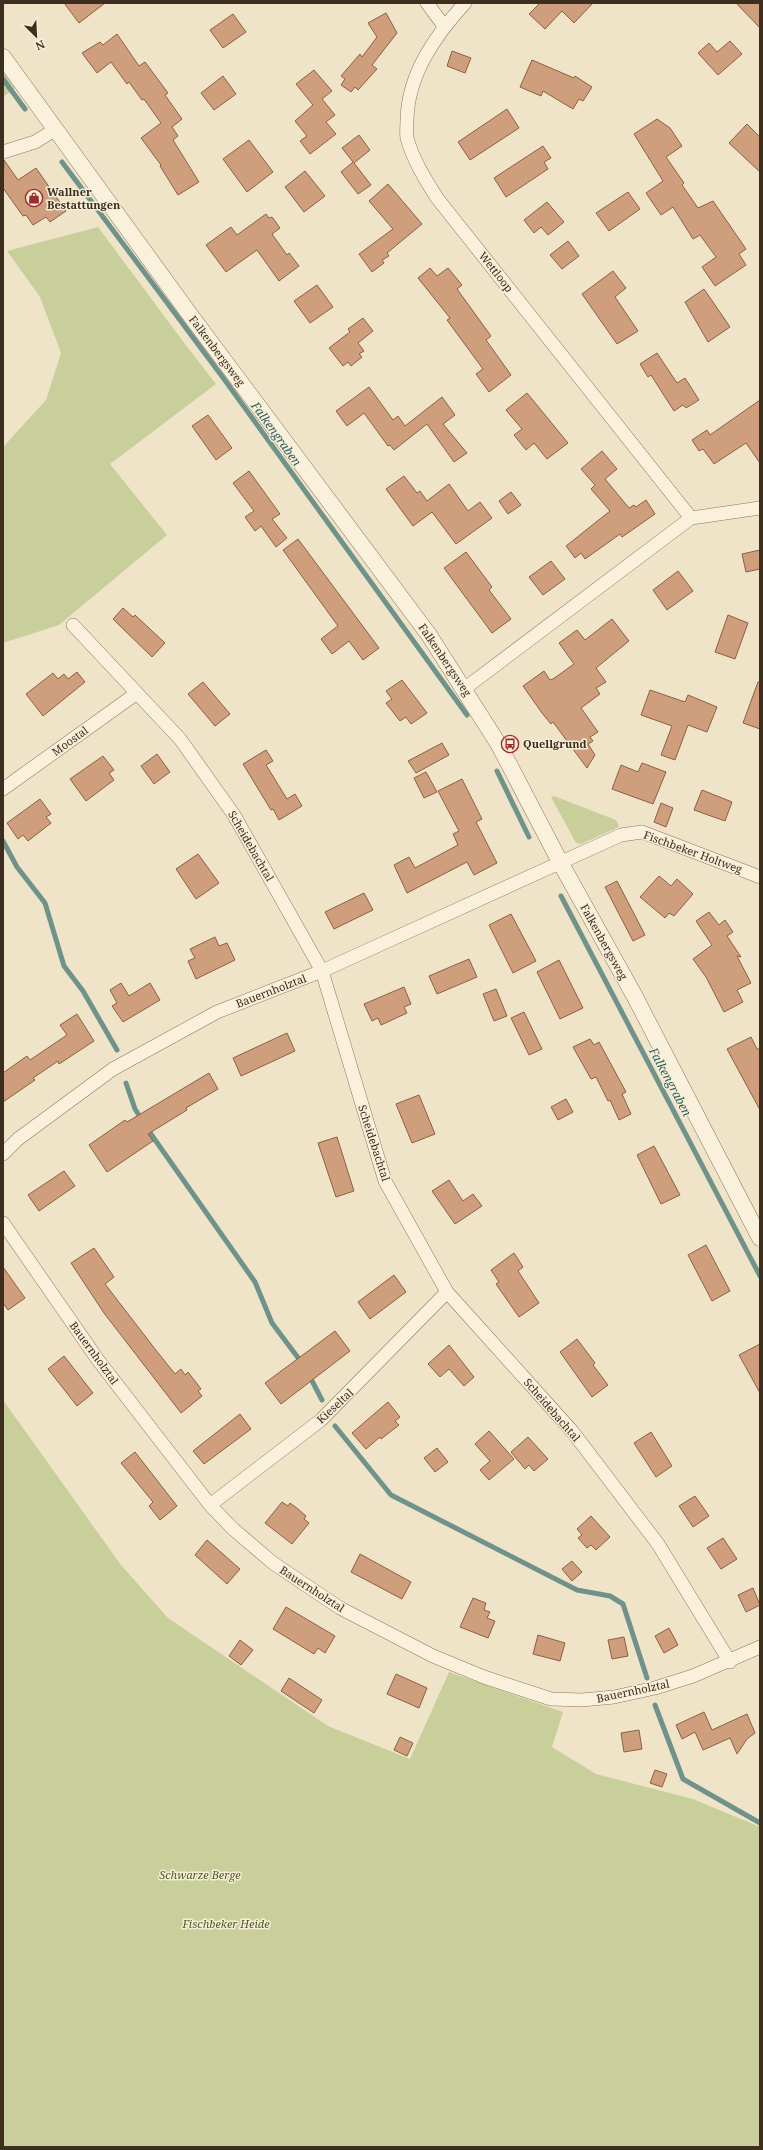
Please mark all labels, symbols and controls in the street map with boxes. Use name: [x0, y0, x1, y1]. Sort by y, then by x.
north arrow: [16, 16, 56, 56]
text: N: [33, 37, 47, 54]
place label: Wallner Bestattungen: [47, 184, 121, 212]
shop icon: Wallner Bestattungen: [24, 188, 44, 208]
street label: Wettloop: [476, 248, 517, 295]
street label: Falkenbergsweg: [186, 312, 249, 389]
water label: Falkengraben: [247, 397, 306, 469]
street label: Falkenbergsweg: [415, 620, 475, 699]
street label: Moostal: [49, 722, 91, 759]
bus stop icon: Quellgrund: [500, 734, 520, 754]
place label: Quellgrund: [523, 736, 587, 751]
street label: Scheidebachtal: [225, 808, 278, 884]
street label: Fischbeker Holtweg: [642, 827, 745, 876]
street label: Falkenbergsweg: [577, 901, 632, 983]
street label: Bauernholztal: [233, 970, 309, 1011]
water label: Falkengraben: [645, 1043, 696, 1119]
street label: Scheidebachtal: [355, 1103, 394, 1183]
street label: Bauernholztal: [66, 1318, 123, 1388]
street label: Scheidebachtal: [521, 1375, 584, 1445]
street label: Kieseltal: [313, 1384, 357, 1426]
street label: Bauernholztal: [277, 1562, 348, 1615]
street label: Bauernholztal: [595, 1675, 671, 1706]
park label: Schwarze Berge: [159, 1867, 241, 1882]
park label: Fischbeker Heide: [181, 1916, 270, 1931]

